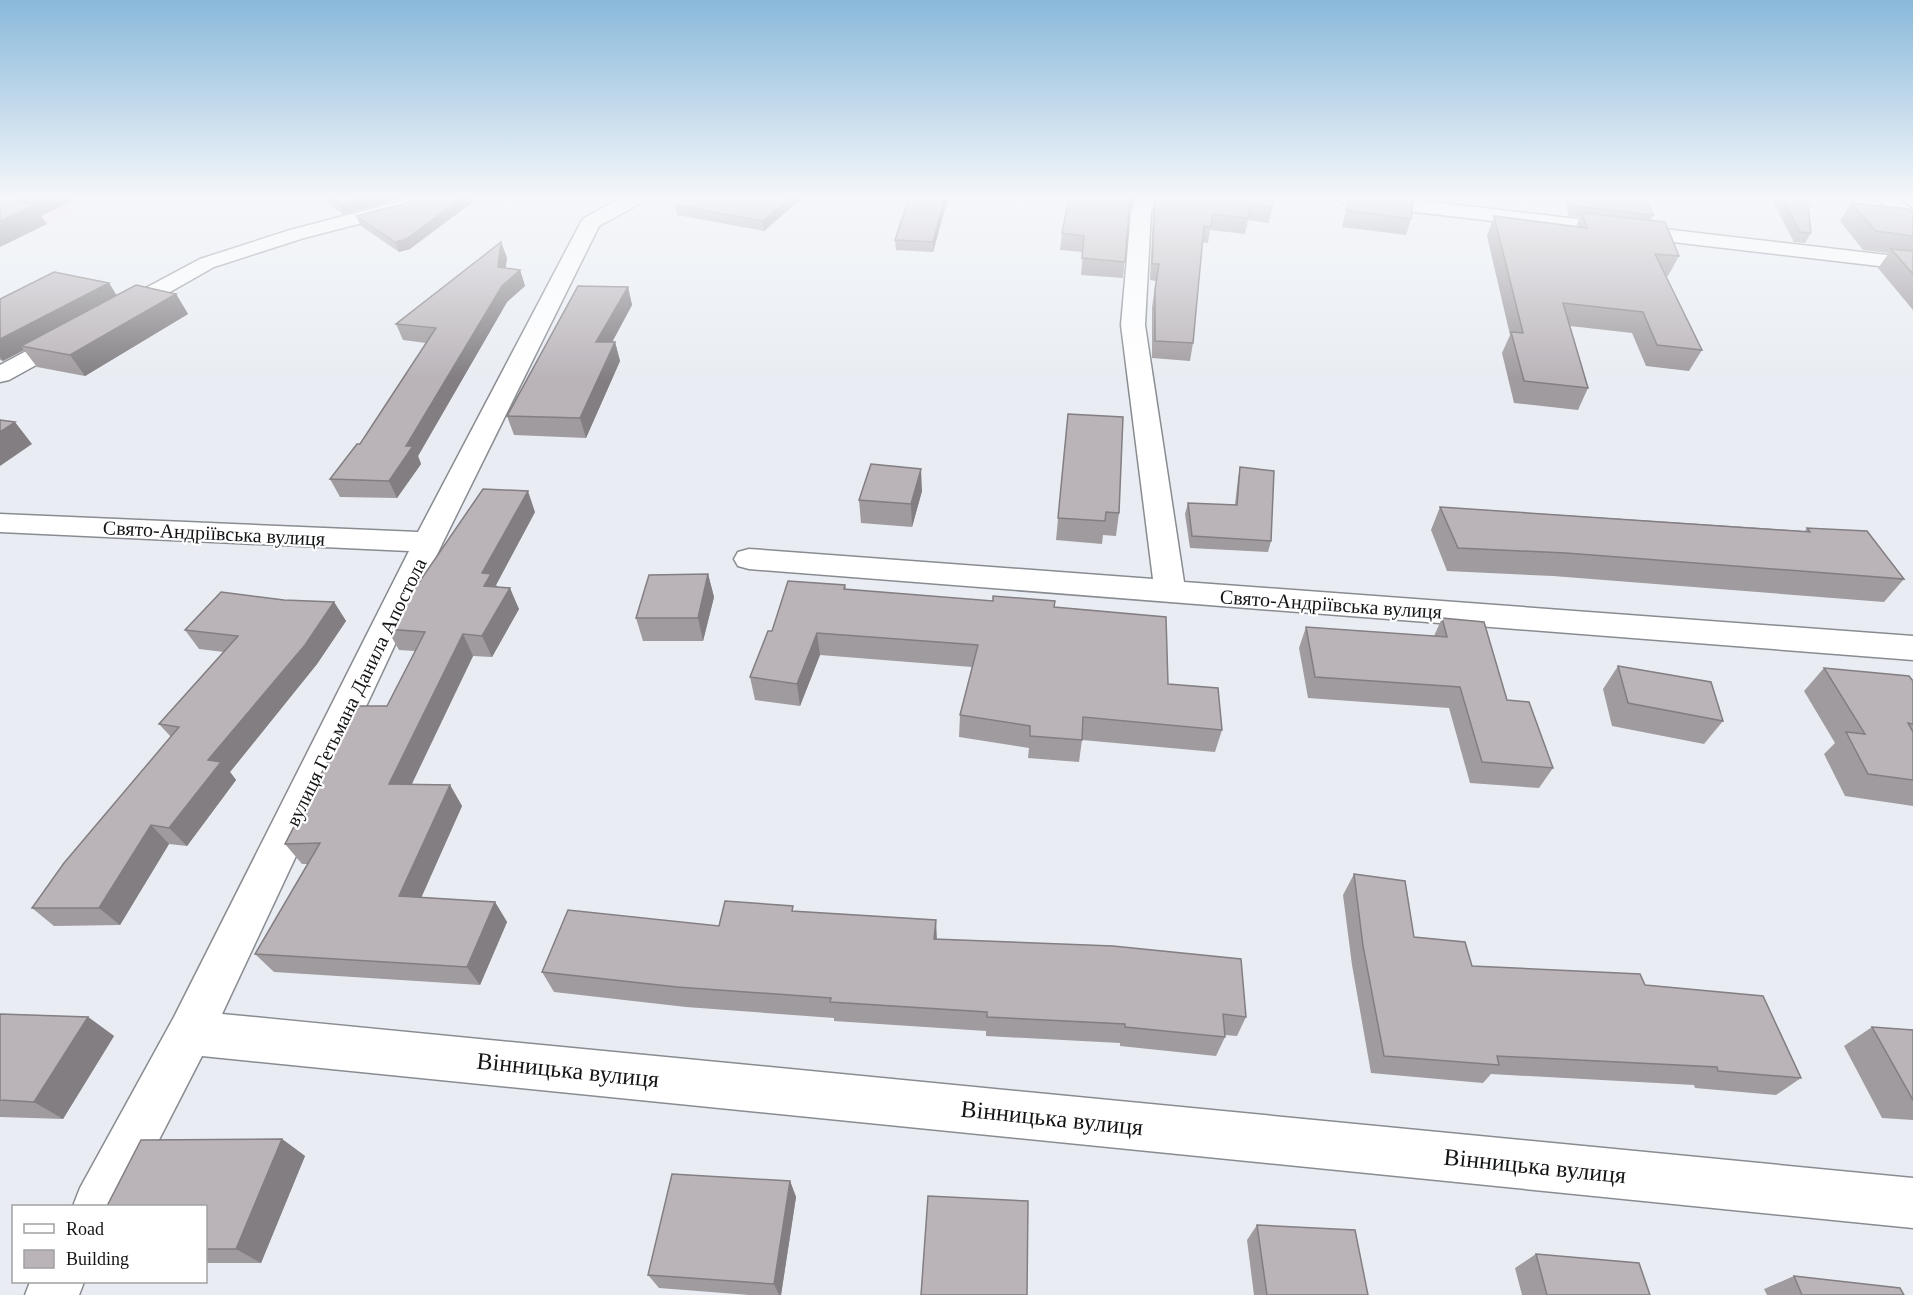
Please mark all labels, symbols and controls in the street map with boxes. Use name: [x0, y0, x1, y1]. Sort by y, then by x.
street label: Свято-Андріївська вулиця: [102, 516, 326, 551]
street label: вулиця Гетьмана Данила Апостола: [281, 554, 432, 830]
street label: Свято-Андріївська вулиця: [1219, 585, 1443, 624]
street label: Вінницька вулиця: [476, 1048, 660, 1092]
street label: Вінницька вулиця: [960, 1096, 1144, 1140]
street label: Вінницька вулиця: [1443, 1144, 1627, 1188]
legend: [12, 1205, 207, 1283]
text: Road: [66, 1219, 104, 1239]
text: Building: [66, 1249, 129, 1269]

